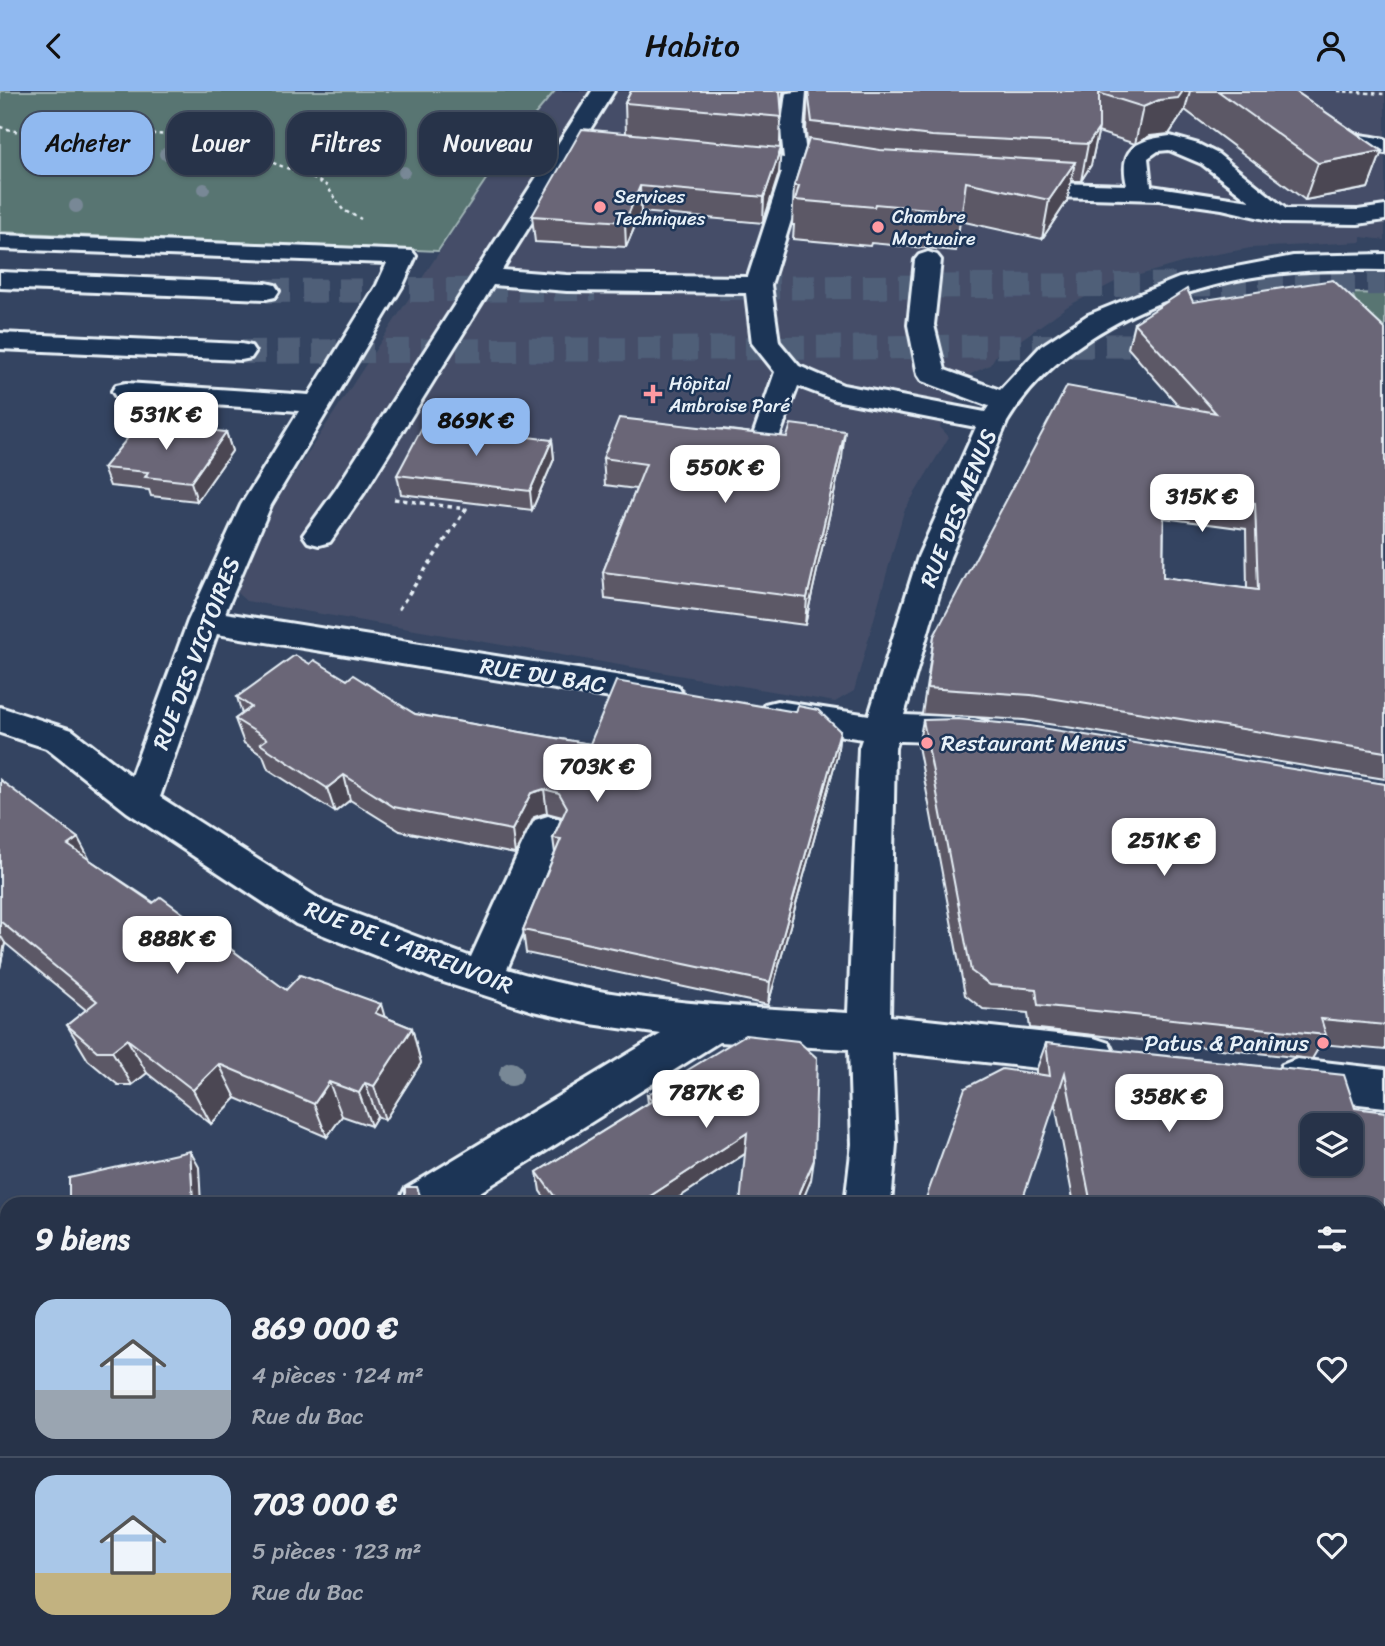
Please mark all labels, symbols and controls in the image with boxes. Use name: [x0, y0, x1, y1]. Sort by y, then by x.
text: Habito: [645, 17, 740, 74]
icon: back: [35, 27, 73, 65]
icon: person: [1312, 27, 1350, 65]
chip: Acheter: [21, 112, 153, 175]
chip: Louer: [167, 112, 273, 175]
chip: Filtres: [287, 112, 405, 175]
chip: Nouveau: [419, 112, 557, 175]
place label: Services Techniques: [614, 180, 706, 235]
marker: Services Techniques: [592, 199, 608, 215]
place label: Chambre Mortuaire: [892, 200, 976, 255]
marker: Chambre Mortuaire: [870, 219, 886, 235]
place label: Hôpital Ambroise Paré: [668, 367, 791, 422]
marker: Hôpital Ambroise Paré: [643, 384, 663, 404]
pin: 531K €: [109, 393, 223, 452]
text: 531K €: [130, 394, 202, 435]
pin: 869K €: [419, 399, 533, 458]
text: 869K €: [438, 400, 514, 441]
street label: RUE DES MENUS: [908, 423, 1009, 594]
pin: 550K €: [668, 445, 782, 505]
text: 550K €: [686, 447, 764, 488]
pin: 315K €: [1145, 475, 1259, 534]
text: 315K €: [1166, 476, 1238, 517]
street label: RUE DES VICTOIRES: [141, 550, 252, 756]
street label: RUE DU BAC: [477, 645, 609, 706]
place label: Restaurant Menus: [941, 723, 1127, 764]
marker: Restaurant Menus: [919, 735, 935, 751]
pin: 703K €: [540, 745, 654, 804]
text: 703K €: [559, 746, 635, 787]
pin: 251K €: [1107, 819, 1221, 878]
text: 251K €: [1128, 820, 1200, 861]
street label: RUE DE L'ABREUVOIR: [299, 889, 519, 1006]
pin: 888K €: [120, 917, 234, 976]
text: 888K €: [139, 918, 215, 959]
place label: Patus & Paninus: [1144, 1023, 1309, 1064]
marker: Patus & Paninus: [1315, 1035, 1331, 1051]
pin: 787K €: [649, 1070, 763, 1130]
text: 787K €: [668, 1072, 744, 1113]
pin: 358K €: [1112, 1075, 1226, 1134]
text: 358K €: [1131, 1076, 1207, 1117]
map controls: [1300, 1113, 1363, 1176]
button: layers: [1300, 1113, 1363, 1176]
text: 9 biens: [35, 1212, 130, 1266]
icon: filters: [1313, 1220, 1351, 1258]
text: 869 000 €: [252, 1301, 398, 1355]
icon: home: [91, 1327, 175, 1411]
icon: heart: [1313, 1350, 1351, 1388]
text: 4 pièces · 124 m²: [252, 1355, 424, 1396]
text: Rue du Bac: [252, 1396, 364, 1437]
text: 703 000 €: [252, 1477, 397, 1531]
icon: home: [91, 1503, 175, 1587]
icon: heart: [1313, 1526, 1351, 1564]
text: 5 pièces · 123 m²: [252, 1531, 422, 1572]
text: Rue du Bac: [252, 1572, 364, 1613]

